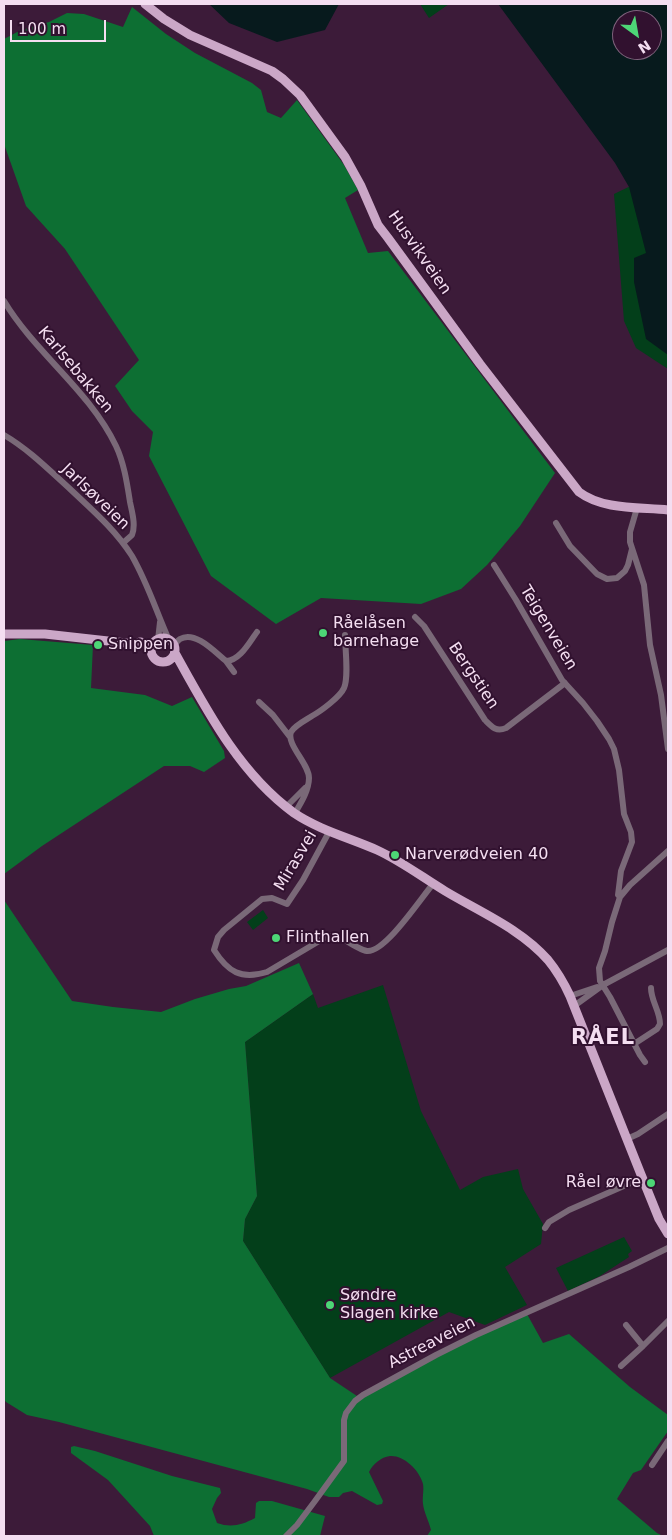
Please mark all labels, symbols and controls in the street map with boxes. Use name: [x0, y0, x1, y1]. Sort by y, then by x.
scale bar: [12, 10, 109, 42]
north arrow: [612, 10, 662, 60]
text: 100 m: [18, 20, 66, 38]
text: N: [635, 37, 654, 57]
street label: Husvikveien: [383, 208, 455, 298]
street label: Karlsebakken: [33, 323, 117, 417]
street label: Jarlsøveien: [57, 460, 133, 534]
street label: Teigenveien: [515, 582, 581, 674]
place label: Råelåsen barnehage: [333, 614, 419, 652]
marker: Råelåsen barnehage: [317, 627, 329, 639]
place label: Snippen: [108, 635, 173, 655]
marker: Snippen: [92, 639, 104, 651]
street label: Bergstien: [444, 639, 502, 713]
street label: Mirasvei: [271, 827, 321, 895]
place label: Narverødveien 40: [405, 845, 548, 865]
marker: Narverødveien 40: [389, 849, 401, 861]
place label: Flinthallen: [286, 928, 369, 948]
marker: Flinthallen: [270, 932, 282, 944]
district label: RÅEL: [570, 1026, 636, 1052]
place label: Råel øvre: [566, 1173, 641, 1193]
marker: Råel øvre: [645, 1177, 657, 1189]
place label: Søndre Slagen kirke: [340, 1286, 438, 1324]
marker: Søndre Slagen kirke: [324, 1299, 336, 1311]
street label: Astreaveien: [385, 1313, 479, 1373]

